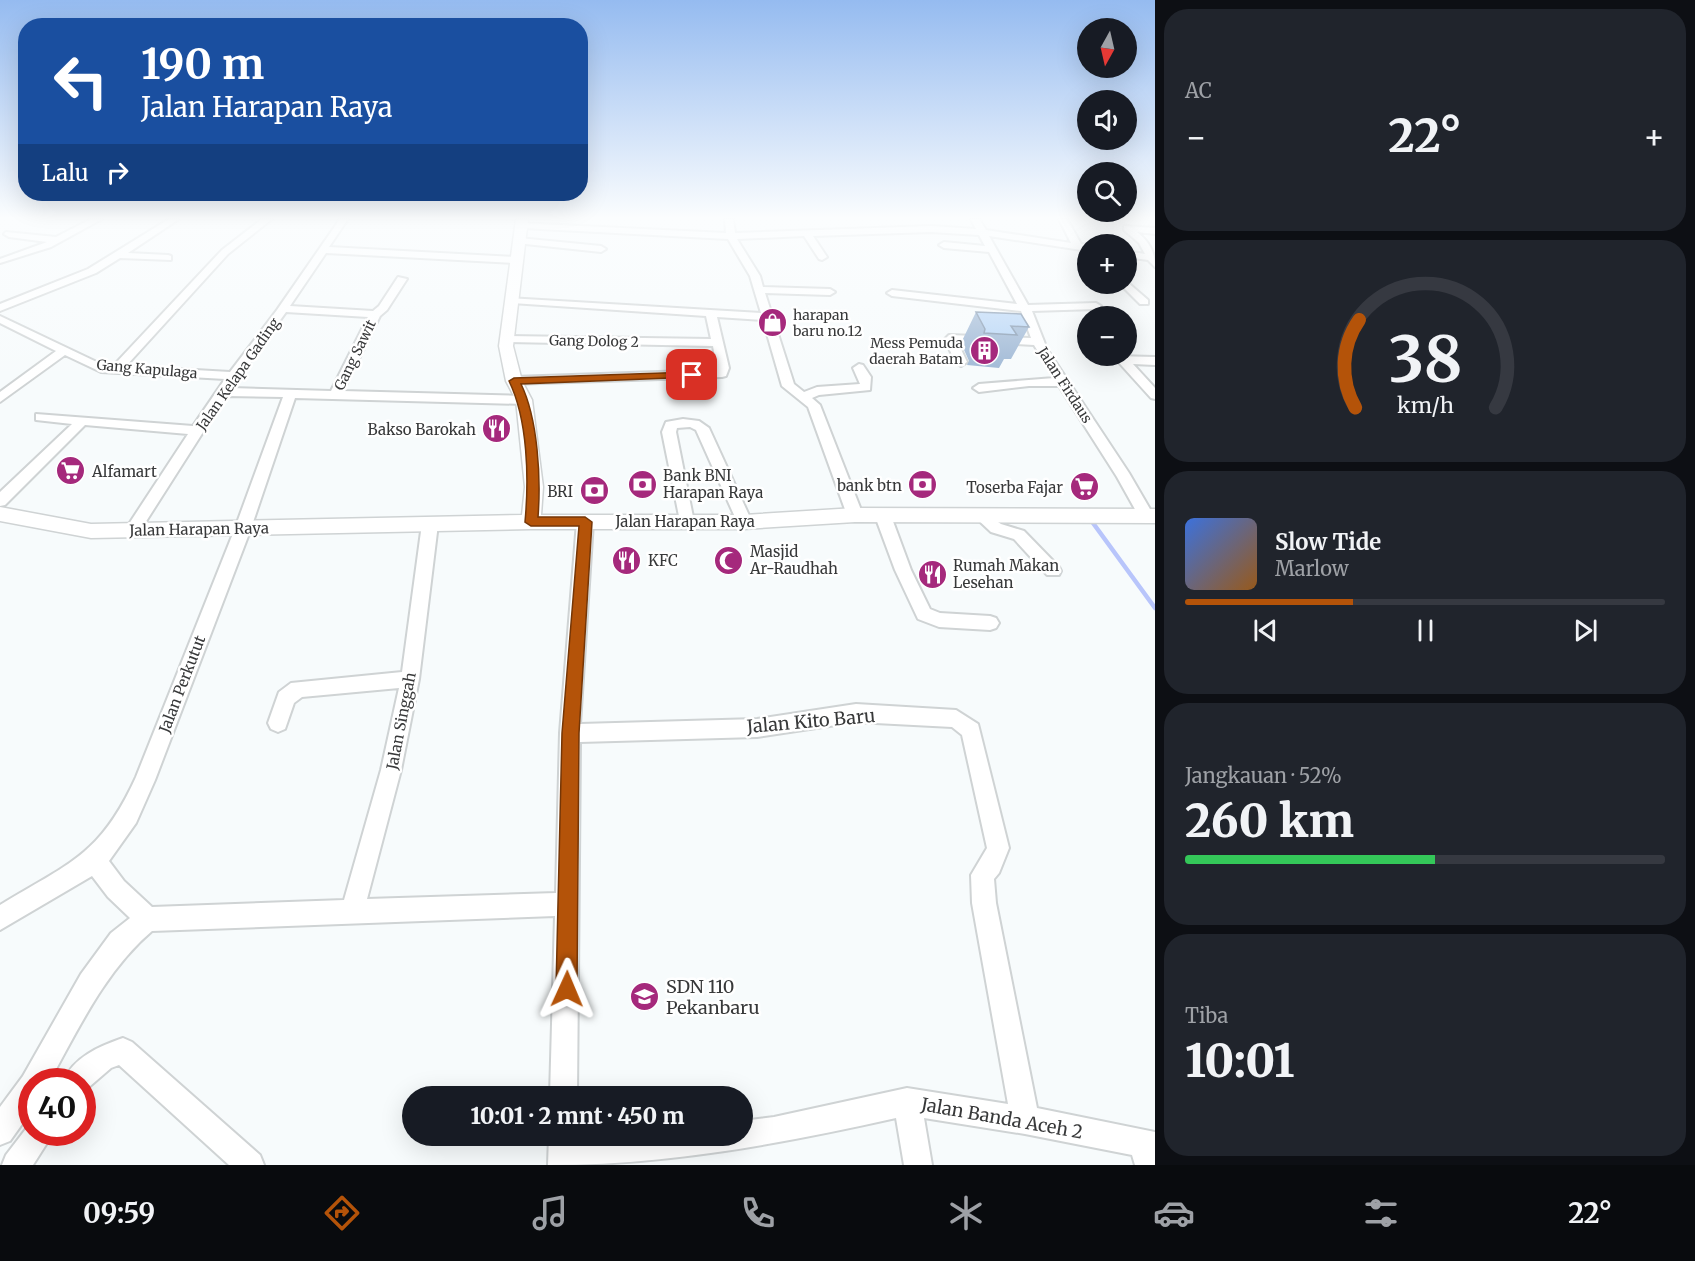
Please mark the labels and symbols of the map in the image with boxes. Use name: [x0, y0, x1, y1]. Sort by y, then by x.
north arrow: [1077, 18, 1137, 78]
place label: harapan baru no.12: [792, 306, 862, 340]
shop icon: harapan baru no.12: [756, 307, 788, 339]
street label: Jalan Kelapa Gading: [192, 314, 284, 435]
street label: Gang Sawit: [330, 316, 380, 393]
street label: Gang Dolog 2: [549, 331, 639, 351]
place label: Mess Pemuda daerah Batam: [869, 334, 963, 368]
building icon: Mess Pemuda daerah Batam: [968, 335, 1000, 367]
street label: Jalan Firdaus: [1033, 343, 1096, 427]
pin: [666, 349, 717, 400]
street label: Gang Kapulaga: [96, 356, 199, 382]
restaurant icon: Bakso Barokah: [481, 413, 513, 445]
place label: Bakso Barokah: [368, 420, 476, 439]
supermarket icon: Alfamart: [55, 455, 87, 487]
place label: Alfamart: [91, 462, 157, 481]
place label: Bank BNI Harapan Raya: [663, 466, 763, 502]
bank icon: Bank BNI Harapan Raya: [626, 468, 658, 500]
bank icon: bank btn: [907, 469, 939, 501]
supermarket icon: Toserba Fajar: [1068, 471, 1100, 503]
bank icon: BRI: [578, 475, 610, 507]
place label: bank btn: [836, 476, 902, 495]
place label: Toserba Fajar: [966, 478, 1063, 497]
place label: BRI: [547, 482, 573, 501]
street label: Jalan Harapan Raya: [614, 512, 755, 531]
street label: Jalan Harapan Raya: [128, 518, 269, 540]
place label: Masjid Ar-Raudhah: [749, 542, 838, 578]
restaurant icon: KFC: [611, 544, 643, 576]
mosque icon: Masjid Ar-Raudhah: [713, 544, 745, 576]
place label: KFC: [648, 551, 678, 570]
place label: Rumah Makan Lesehan: [953, 556, 1059, 592]
restaurant icon: Rumah Makan Lesehan: [916, 558, 948, 590]
street label: Jalan Perkutut: [154, 633, 209, 736]
street label: Jalan Singgah: [382, 671, 420, 772]
street label: Jalan Kito Baru: [745, 704, 876, 738]
position arrow: [535, 957, 599, 1021]
place label: SDN 110 Pekanbaru: [666, 975, 760, 1019]
school or university icon: SDN 110 Pekanbaru: [629, 980, 661, 1012]
speed limit sign: 40: [18, 1068, 96, 1146]
street label: Jalan Banda Aceh 2: [918, 1092, 1085, 1144]

